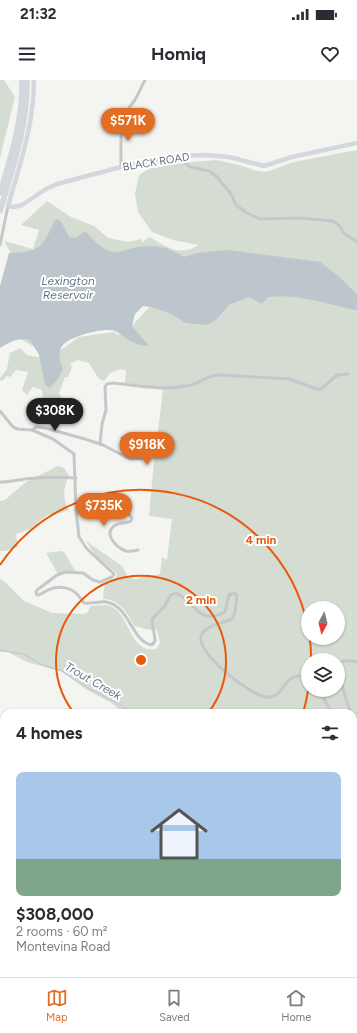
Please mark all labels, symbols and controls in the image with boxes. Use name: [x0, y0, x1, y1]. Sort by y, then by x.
text: 21:32: [20, 5, 57, 23]
icon: menu: [16, 43, 38, 65]
text: Homiq: [151, 43, 206, 65]
icon: heart: [319, 43, 341, 65]
pin: $571K: [100, 108, 156, 142]
text: $571K: [110, 113, 146, 128]
street label: BLACK ROAD: [122, 150, 191, 174]
water label: Lexington Reservoir: [41, 274, 95, 302]
pin: $308K: [27, 398, 83, 432]
text: $308K: [35, 403, 75, 418]
pin: $918K: [119, 432, 175, 466]
text: $918K: [129, 437, 165, 452]
pin: $735K: [76, 493, 132, 527]
text: $735K: [85, 498, 123, 513]
text: 4 min: [246, 533, 277, 547]
text: 2 min: [186, 593, 216, 607]
north arrow: [301, 601, 345, 645]
map controls: [301, 601, 345, 697]
centre of rings: [134, 653, 148, 667]
button: layers: [301, 653, 345, 697]
water label: Trout Creek: [62, 659, 125, 703]
icon: filters: [319, 722, 341, 744]
text: 4 homes: [16, 723, 83, 743]
icon: home: [143, 798, 215, 870]
text: $308,000: [16, 904, 94, 924]
text: 2 rooms · 60 m²: [16, 924, 107, 939]
text: Montevina Road: [16, 939, 110, 954]
tab: Map: [46, 987, 68, 1024]
tab: Saved: [159, 987, 190, 1024]
tab: Home: [281, 987, 311, 1024]

